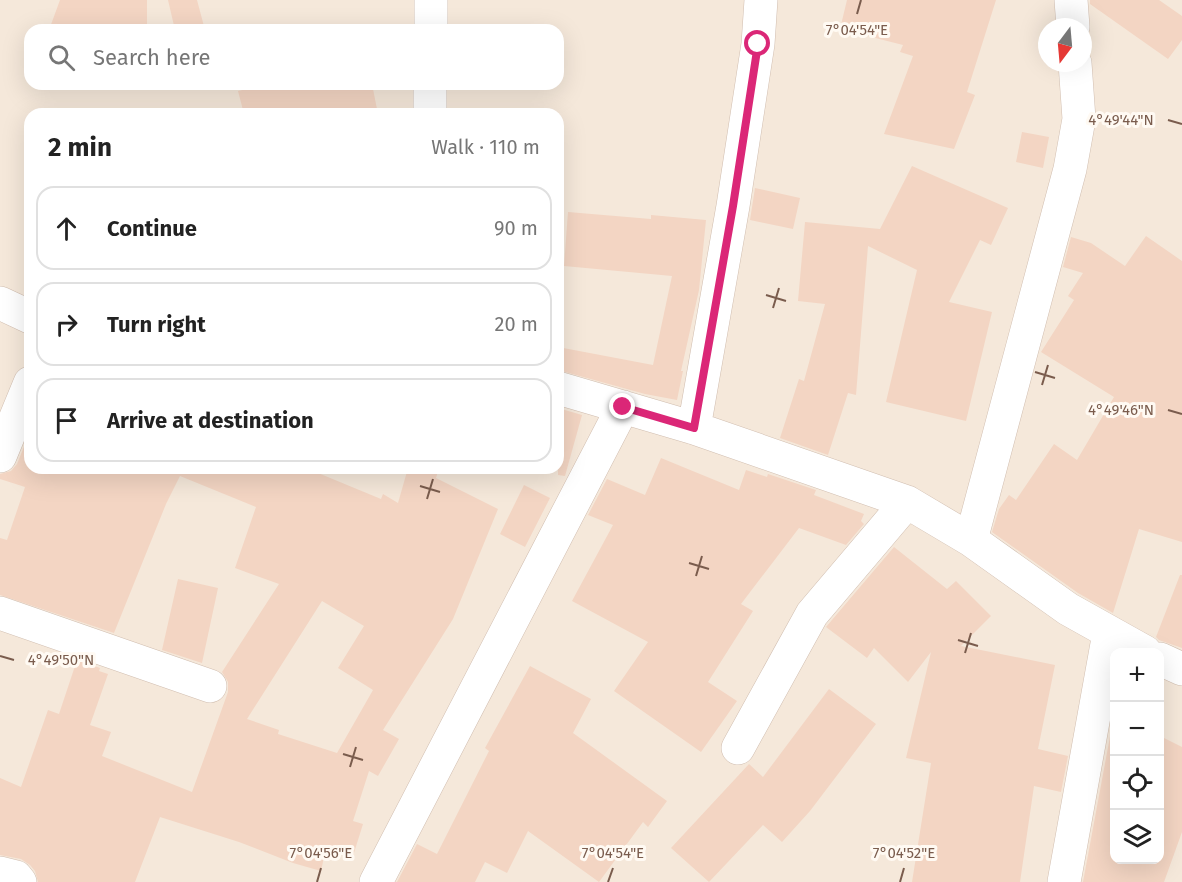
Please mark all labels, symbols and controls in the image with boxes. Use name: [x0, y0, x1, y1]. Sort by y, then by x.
north arrow: [1038, 18, 1092, 72]
text: 7°04'54"E: [826, 21, 888, 39]
search box: [24, 24, 564, 90]
route start: [744, 30, 770, 56]
icon: search: [45, 41, 78, 74]
text: Search here: [93, 44, 211, 71]
text: 4°49'44"N: [1088, 111, 1154, 129]
text: 2 min: [48, 132, 112, 163]
text: Walk · 110 m: [431, 135, 540, 159]
icon: ahead: [50, 212, 83, 245]
text: Continue: [107, 215, 197, 242]
text: 90 m: [494, 216, 538, 240]
icon: right: [50, 308, 83, 341]
text: Turn right: [107, 311, 206, 338]
text: 20 m: [495, 312, 538, 336]
route end: [609, 393, 635, 419]
text: 4°49'46"N: [1088, 401, 1154, 419]
icon: arrive: [50, 404, 83, 437]
text: Arrive at destination: [107, 407, 314, 434]
map controls: [1110, 648, 1164, 864]
button: +: [1110, 648, 1164, 702]
text: 4°49'50"N: [28, 651, 94, 669]
button: −: [1110, 702, 1164, 756]
button: locate: [1110, 756, 1164, 810]
button: layers: [1110, 810, 1164, 864]
text: 7°04'56"E: [290, 844, 352, 862]
text: 7°04'54"E: [582, 844, 644, 862]
text: 7°04'52"E: [873, 844, 935, 862]

